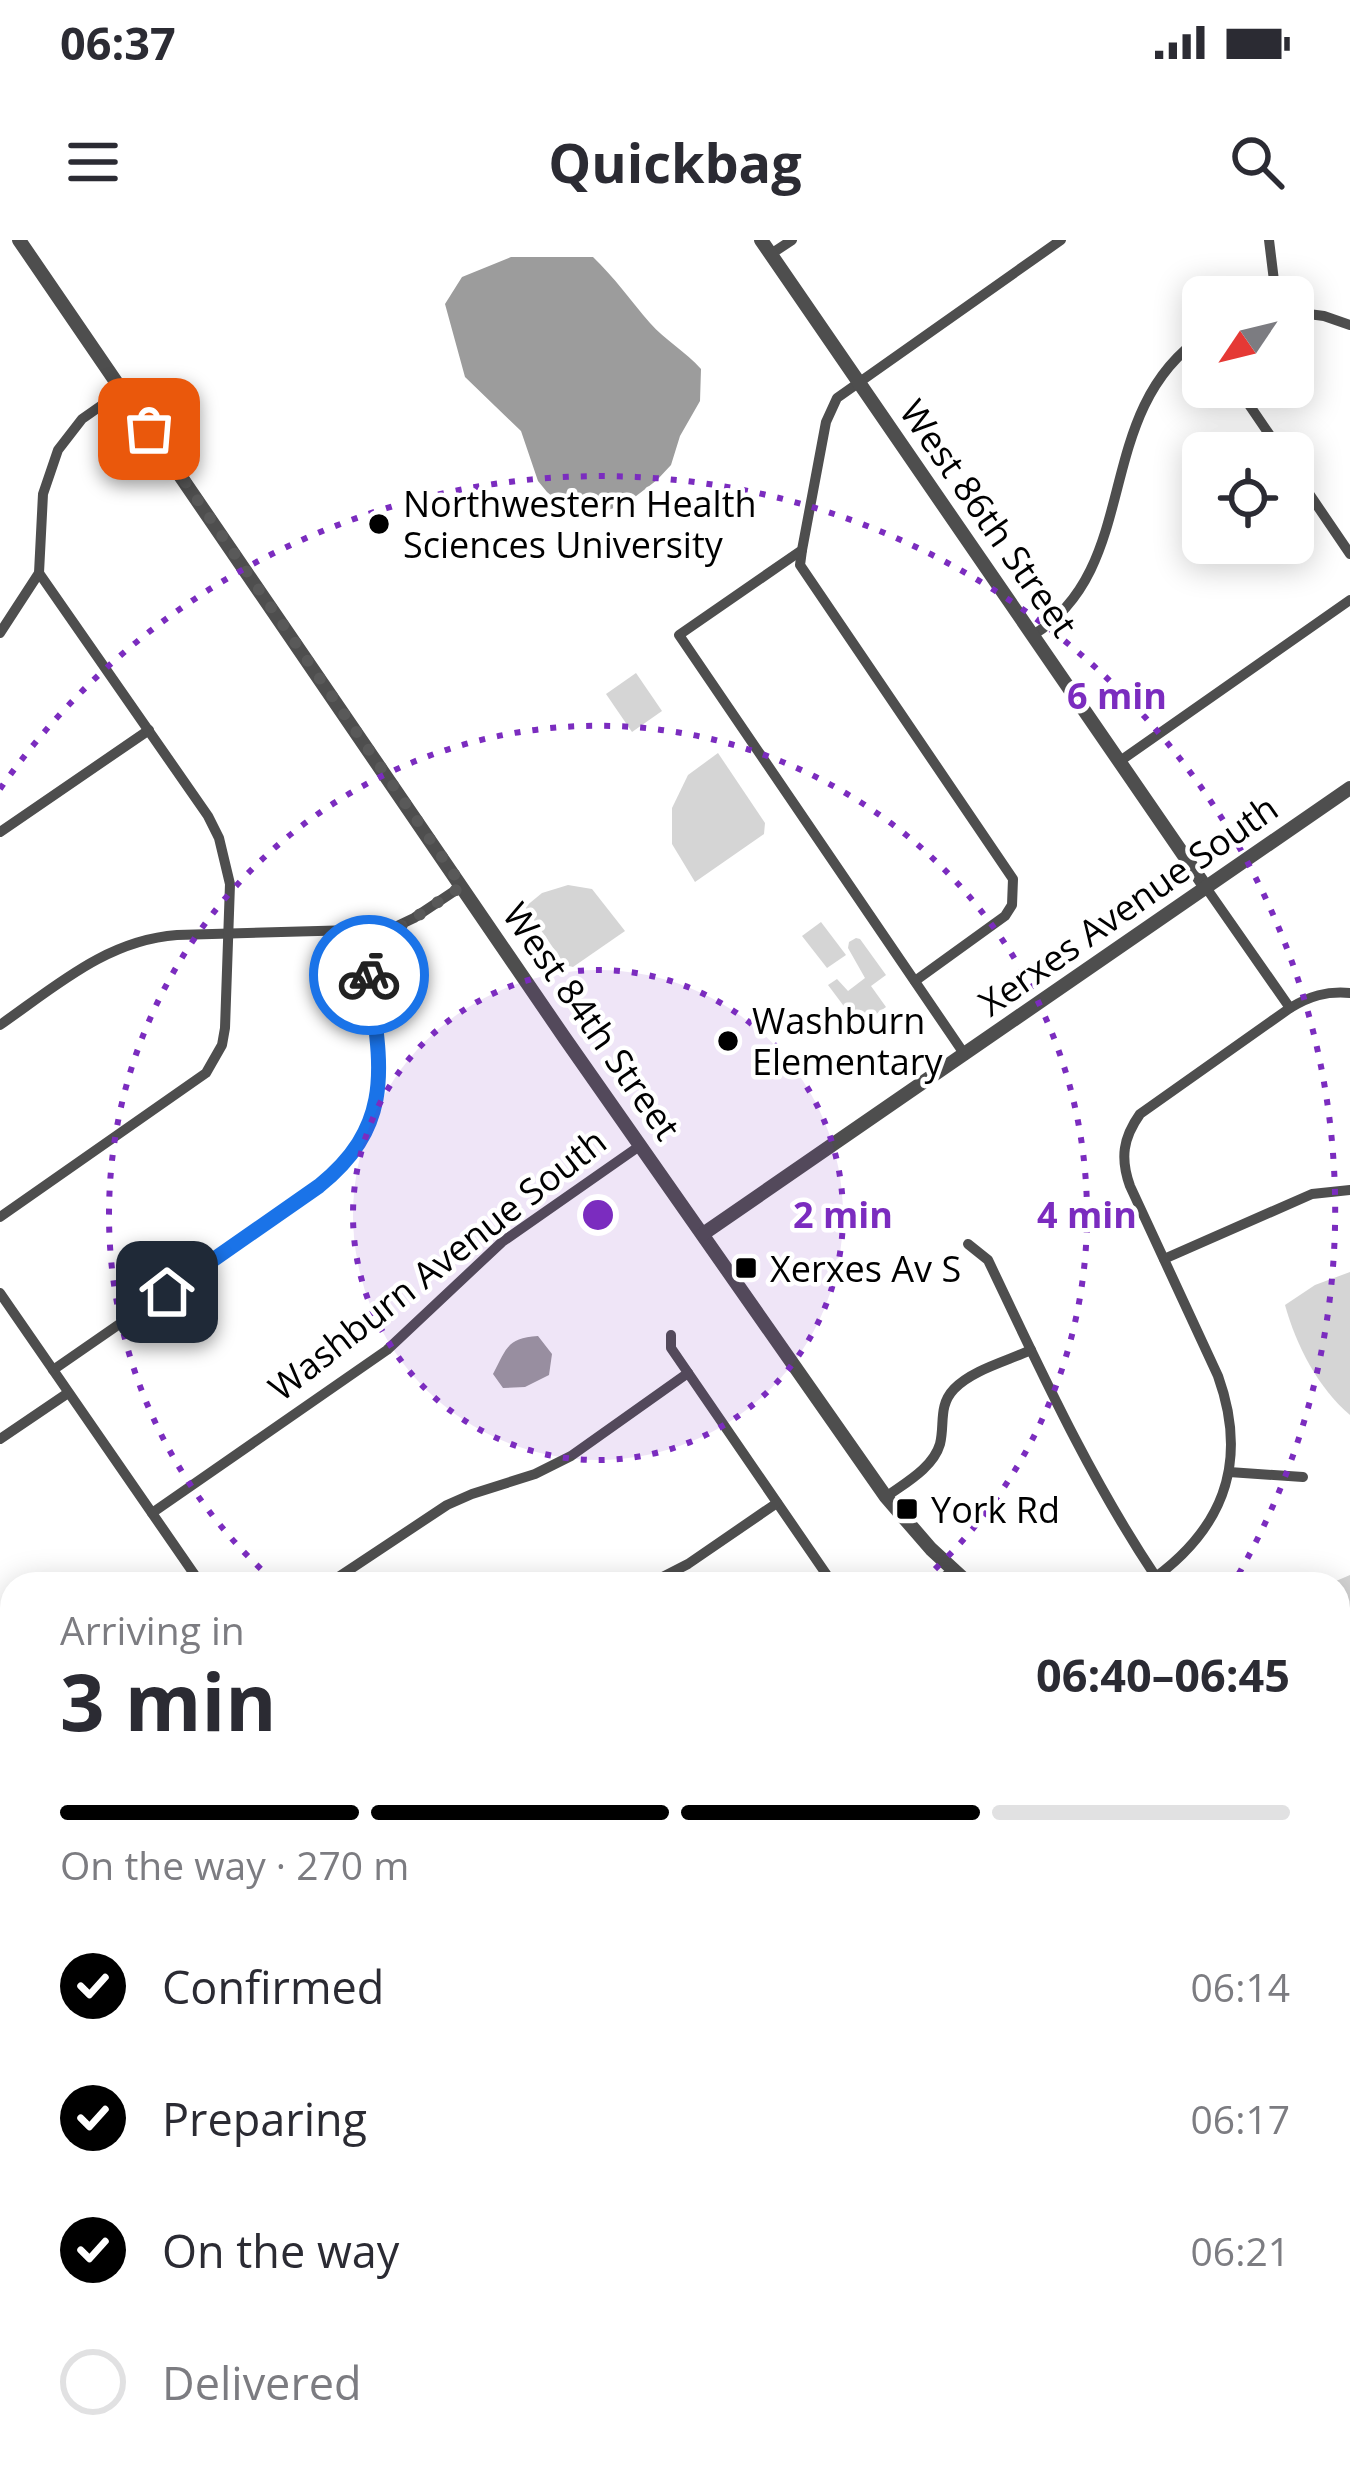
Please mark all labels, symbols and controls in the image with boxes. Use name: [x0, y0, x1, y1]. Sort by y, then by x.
text: 06:37: [60, 12, 176, 73]
text: Quickbag: [548, 125, 802, 199]
icon: menu: [60, 129, 126, 195]
icon: search: [1224, 129, 1290, 195]
north arrow: [1182, 276, 1314, 408]
map controls: [1182, 276, 1314, 564]
pin: [98, 378, 200, 480]
street label: West 86th Street: [889, 390, 1089, 646]
icon: bag: [116, 396, 182, 462]
button: locate: [1182, 432, 1314, 564]
place label: Northwestern Health Sciences University: [403, 479, 757, 569]
marker: Northwestern Health Sciences University: [366, 511, 392, 537]
text: 6 min: [1067, 671, 1167, 720]
street label: Xerxes Avenue South: [969, 783, 1287, 1027]
street label: West 84th Street: [492, 893, 692, 1149]
courier: [309, 915, 429, 1035]
icon: bike: [336, 942, 402, 1008]
place label: Washburn Elementary: [752, 996, 943, 1086]
marker: Washburn Elementary: [715, 1028, 741, 1054]
street label: Washburn Avenue South: [258, 1117, 616, 1411]
text: 2 min: [793, 1190, 893, 1239]
text: 4 min: [1037, 1190, 1137, 1239]
centre of rings: [577, 1194, 619, 1236]
pin: [116, 1241, 218, 1343]
place label: Xerxes Av S: [770, 1244, 961, 1293]
marker: Xerxes Av S: [733, 1255, 759, 1281]
icon: home: [134, 1259, 200, 1325]
place label: York Rd: [931, 1485, 1060, 1534]
marker: York Rd: [894, 1496, 920, 1522]
text: Arriving in: [60, 1603, 245, 1656]
text: 06:40–06:45: [1036, 1644, 1290, 1705]
text: 3 min: [60, 1648, 277, 1754]
text: On the way · 270 m: [60, 1838, 409, 1891]
icon: check: [60, 1953, 126, 2019]
text: Confirmed: [162, 1956, 384, 2017]
text: 06:14: [1191, 1960, 1290, 2013]
icon: check: [60, 2085, 126, 2151]
text: Preparing: [162, 2088, 367, 2149]
text: 06:17: [1191, 2092, 1290, 2145]
icon: check: [60, 2217, 126, 2283]
text: On the way: [162, 2220, 399, 2281]
text: 06:21: [1191, 2224, 1290, 2277]
text: Delivered: [162, 2352, 362, 2413]

